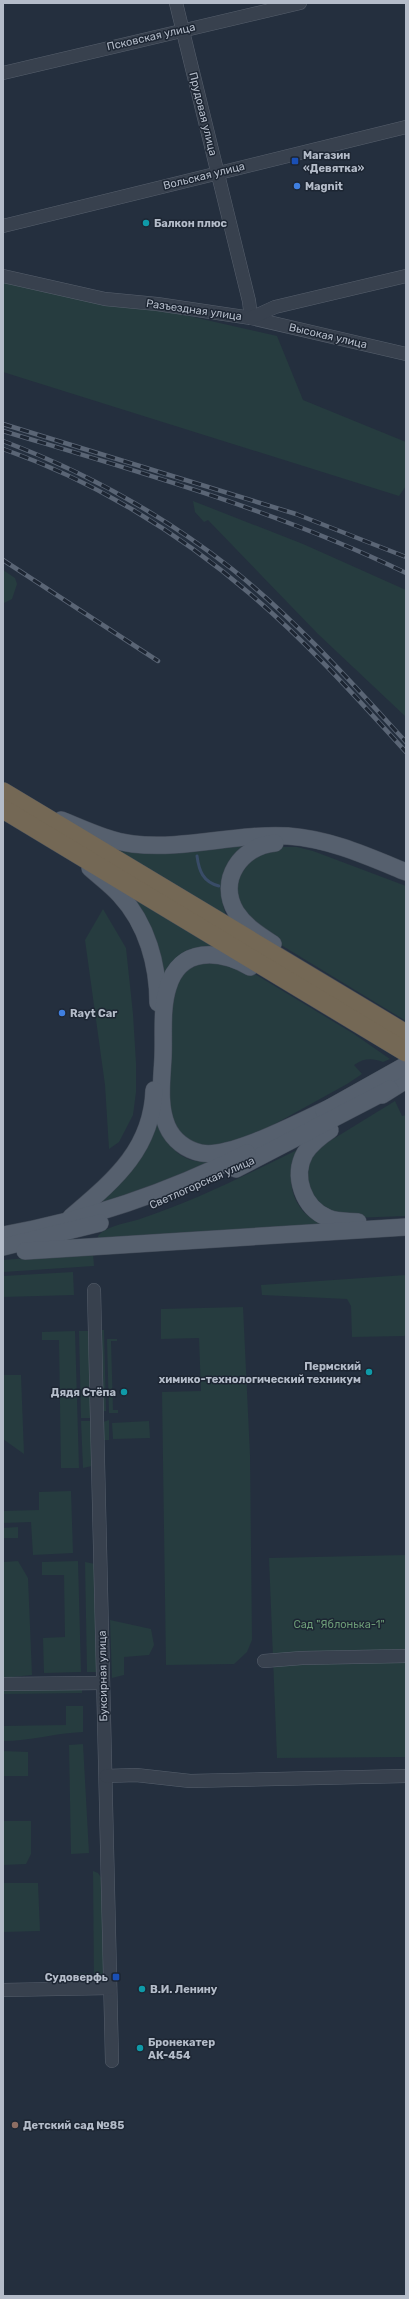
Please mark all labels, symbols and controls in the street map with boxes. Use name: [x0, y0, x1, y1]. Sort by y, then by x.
street label: Псковская улица: [105, 20, 197, 54]
street label: Прудовая улица: [186, 71, 220, 157]
place label: Магазин «Девятка»: [303, 149, 364, 175]
marker: Магазин «Девятка»: [290, 156, 300, 166]
street label: Вольская улица: [162, 160, 246, 192]
place label: Magnit: [305, 180, 343, 193]
marker: Magnit: [292, 181, 302, 191]
place label: Балкон плюс: [154, 217, 227, 230]
marker: Балкон плюс: [141, 218, 151, 228]
street label: Разъездная улица: [145, 297, 243, 323]
street label: Высокая улица: [288, 321, 368, 351]
place label: Rayt Car: [70, 1007, 117, 1020]
marker: Rayt Car: [57, 1008, 67, 1018]
street label: Светлогорская улица: [147, 1154, 257, 1212]
place label: Пермский химико-технологический техникум: [159, 1360, 361, 1386]
marker: Пермский химико-технологический техникум: [364, 1367, 374, 1377]
place label: Дядя Стёпа: [51, 1386, 116, 1399]
marker: Дядя Стёпа: [119, 1387, 129, 1397]
park label: Сад "Яблонька-1": [293, 1618, 385, 1631]
street label: Буксирная улица: [96, 1630, 110, 1722]
place label: Судоверфь: [45, 1971, 108, 1984]
marker: Судоверфь: [111, 1972, 121, 1982]
place label: В.И. Ленину: [150, 1983, 218, 1996]
marker: В.И. Ленину: [137, 1984, 147, 1994]
place label: Бронекатер АК-454: [148, 2036, 215, 2062]
marker: Бронекатер АК-454: [135, 2043, 145, 2053]
place label: Детский сад №85: [23, 2119, 124, 2132]
marker: Детский сад №85: [10, 2120, 20, 2130]

